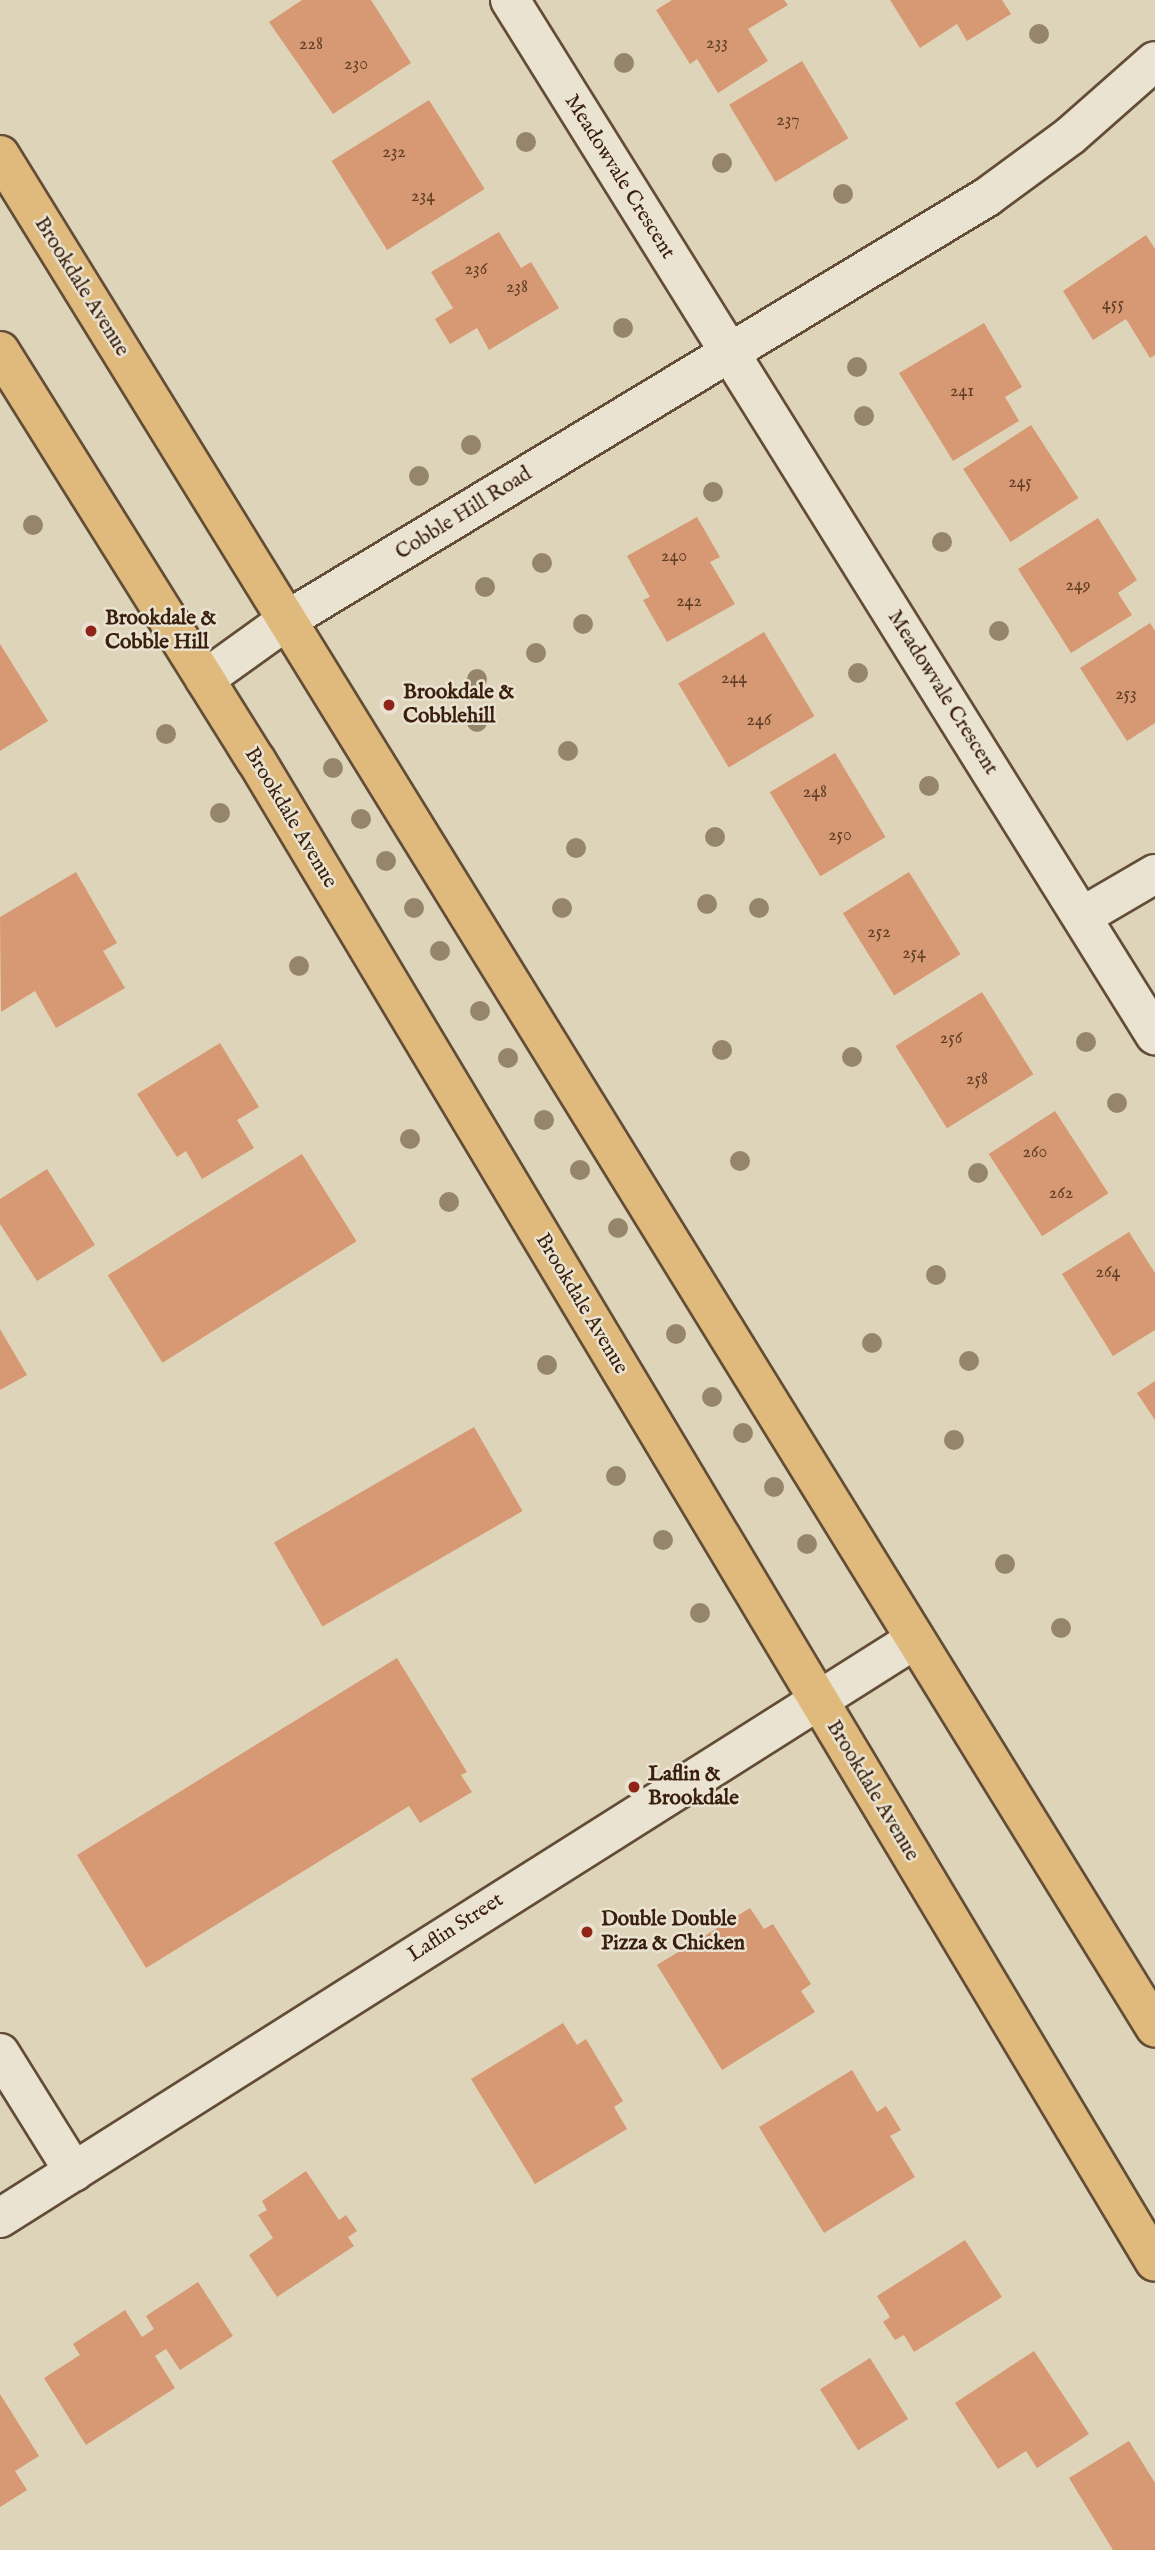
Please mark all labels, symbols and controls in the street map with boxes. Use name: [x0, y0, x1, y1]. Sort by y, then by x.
house number: 233: [706, 33, 728, 55]
house number: 228: [299, 34, 323, 56]
house number: 230: [344, 54, 368, 76]
street label: Meadowvale Crescent: [558, 90, 680, 264]
house number: 237: [776, 110, 800, 132]
house number: 232: [382, 142, 406, 164]
house number: 234: [411, 186, 435, 208]
street label: Brookdale Avenue: [28, 213, 134, 361]
house number: 236: [465, 259, 487, 281]
house number: 238: [506, 277, 528, 299]
house number: 455: [1102, 294, 1124, 316]
house number: 241: [950, 381, 974, 403]
street label: Cobble Hill Road: [391, 462, 537, 566]
house number: 245: [1008, 472, 1032, 494]
house number: 240: [661, 546, 687, 568]
house number: 249: [1065, 575, 1091, 597]
house number: 242: [676, 591, 702, 613]
place label: Brookdale & Cobble Hill: [105, 606, 216, 656]
street label: Meadowvale Crescent: [881, 606, 1003, 780]
marker: Brookdale & Cobble Hill: [83, 623, 99, 639]
house number: 244: [721, 668, 747, 690]
place label: Brookdale & Cobblehill: [403, 680, 514, 730]
house number: 253: [1115, 684, 1137, 706]
marker: Brookdale & Cobblehill: [381, 697, 397, 713]
house number: 246: [747, 710, 771, 732]
street label: Brookdale Avenue: [238, 743, 342, 893]
house number: 248: [803, 782, 827, 804]
house number: 250: [828, 825, 852, 847]
house number: 252: [867, 922, 891, 944]
house number: 254: [902, 943, 926, 965]
house number: 256: [940, 1028, 962, 1050]
house number: 258: [966, 1069, 988, 1091]
house number: 260: [1023, 1142, 1047, 1164]
house number: 262: [1049, 1183, 1073, 1205]
street label: Brookdale Avenue: [529, 1229, 633, 1379]
house number: 264: [1096, 1262, 1120, 1284]
street label: Brookdale Avenue: [820, 1716, 924, 1866]
place label: Laflin & Brookdale: [648, 1762, 739, 1812]
marker: Laflin & Brookdale: [626, 1779, 642, 1795]
street label: Laflin Street: [403, 1888, 509, 1968]
place label: Double Double Pizza & Chicken: [601, 1907, 745, 1957]
marker: Double Double Pizza & Chicken: [579, 1924, 595, 1940]

